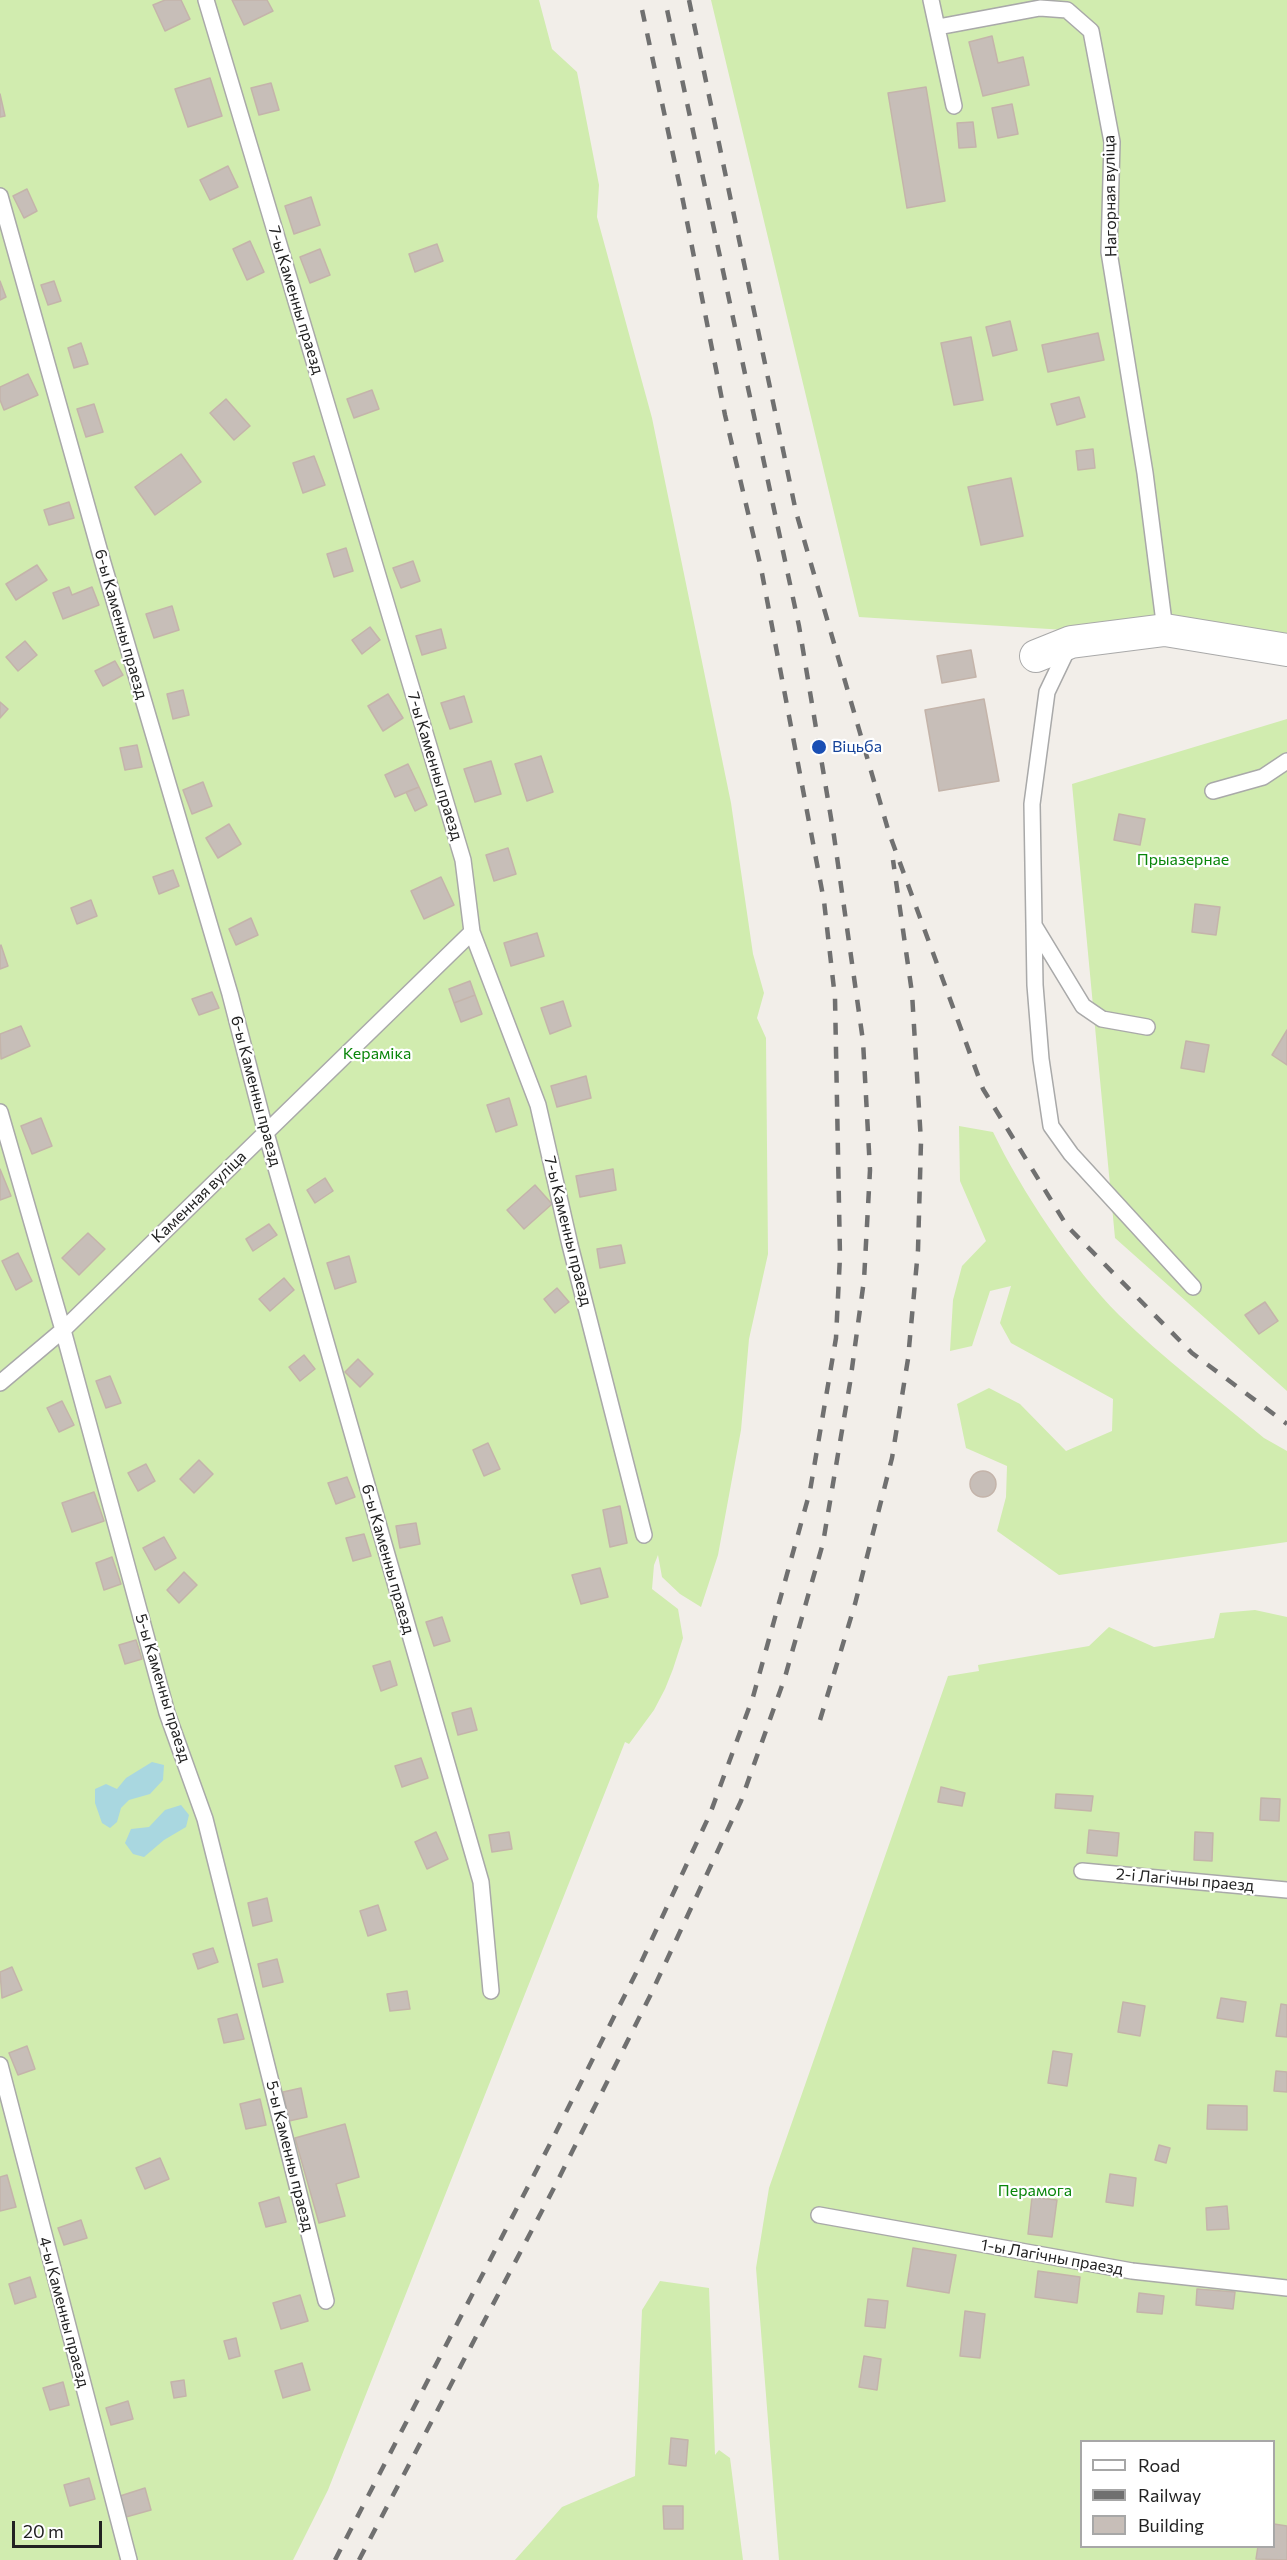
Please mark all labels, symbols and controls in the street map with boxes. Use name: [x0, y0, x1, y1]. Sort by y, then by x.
street label: Нагорная вуліца: [1099, 135, 1121, 257]
street label: 7-ы Каменны праезд: [264, 224, 328, 376]
street label: 6-ы Каменны праезд: [90, 547, 152, 701]
street label: 7-ы Каменны праезд: [403, 690, 467, 842]
place label: Віцьба: [832, 737, 882, 757]
marker: Віцьба: [810, 738, 828, 756]
park label: Прыазернае: [1137, 850, 1229, 870]
street label: 6-ы Каменны праезд: [227, 1014, 285, 1168]
park label: Кераміка: [343, 1044, 411, 1064]
street label: Каменная вуліца: [148, 1147, 250, 1247]
street label: 7-ы Каменны праезд: [540, 1154, 596, 1308]
street label: 6-ы Каменны праезд: [357, 1482, 419, 1636]
street label: 5-ы Каменны праезд: [131, 1611, 195, 1765]
street label: 2-і Лагічны праезд: [1115, 1864, 1255, 1896]
street label: 5-ы Каменны праезд: [262, 2079, 318, 2233]
park label: Перамога: [998, 2181, 1072, 2201]
street label: 4-ы Каменны праезд: [35, 2235, 93, 2389]
street label: 1-ы Лагічны праезд: [979, 2235, 1125, 2279]
legend: [1080, 2440, 1275, 2548]
text: Road: [1138, 2454, 1180, 2476]
text: Railway: [1138, 2484, 1201, 2506]
scale bar: [15, 2509, 105, 2547]
text: Building: [1138, 2514, 1204, 2536]
text: 20 m: [23, 2520, 64, 2542]

